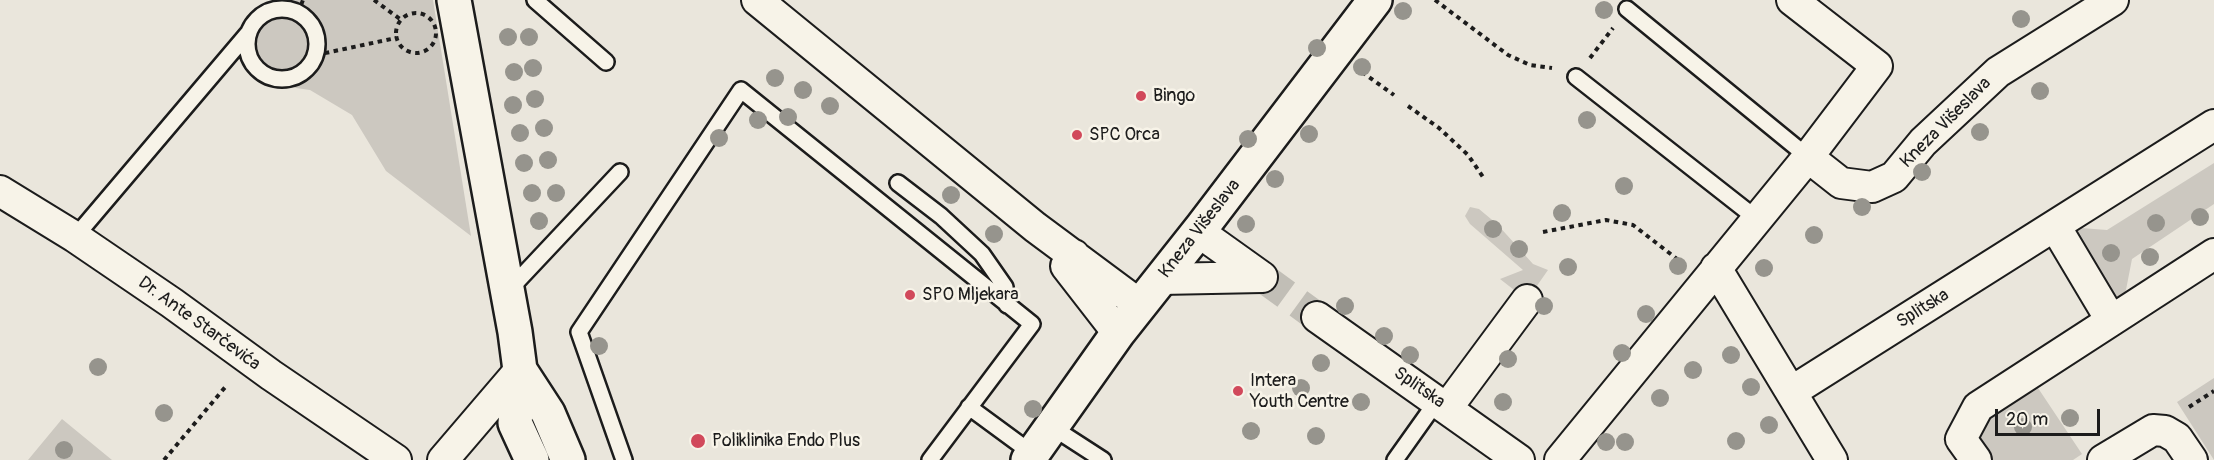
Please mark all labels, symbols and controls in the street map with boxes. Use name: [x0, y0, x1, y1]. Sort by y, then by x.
street label: Kneza Višeslava: [1896, 73, 1996, 173]
place label: Bingo: [1153, 85, 1195, 107]
marker: Bingo: [1134, 89, 1148, 103]
place label: SPC Orca: [1089, 124, 1160, 146]
marker: SPC Orca: [1070, 128, 1084, 142]
street label: Kneza Višeslava: [1155, 175, 1245, 283]
street label: Dr. Ante Starčevića: [134, 272, 264, 376]
place label: SPO Mljekara: [922, 284, 1019, 306]
street label: Splitska: [1893, 285, 1953, 333]
marker: SPO Mljekara: [903, 288, 917, 302]
street label: Splitska: [1389, 363, 1449, 413]
place label: Intera Youth Centre: [1250, 370, 1349, 412]
marker: Intera Youth Centre: [1231, 384, 1245, 398]
scale bar: [1998, 397, 2103, 435]
text: 20 m: [2006, 408, 2048, 431]
place label: Poliklinika Endo Plus: [712, 430, 860, 452]
marker: Poliklinika Endo Plus: [689, 432, 707, 450]

